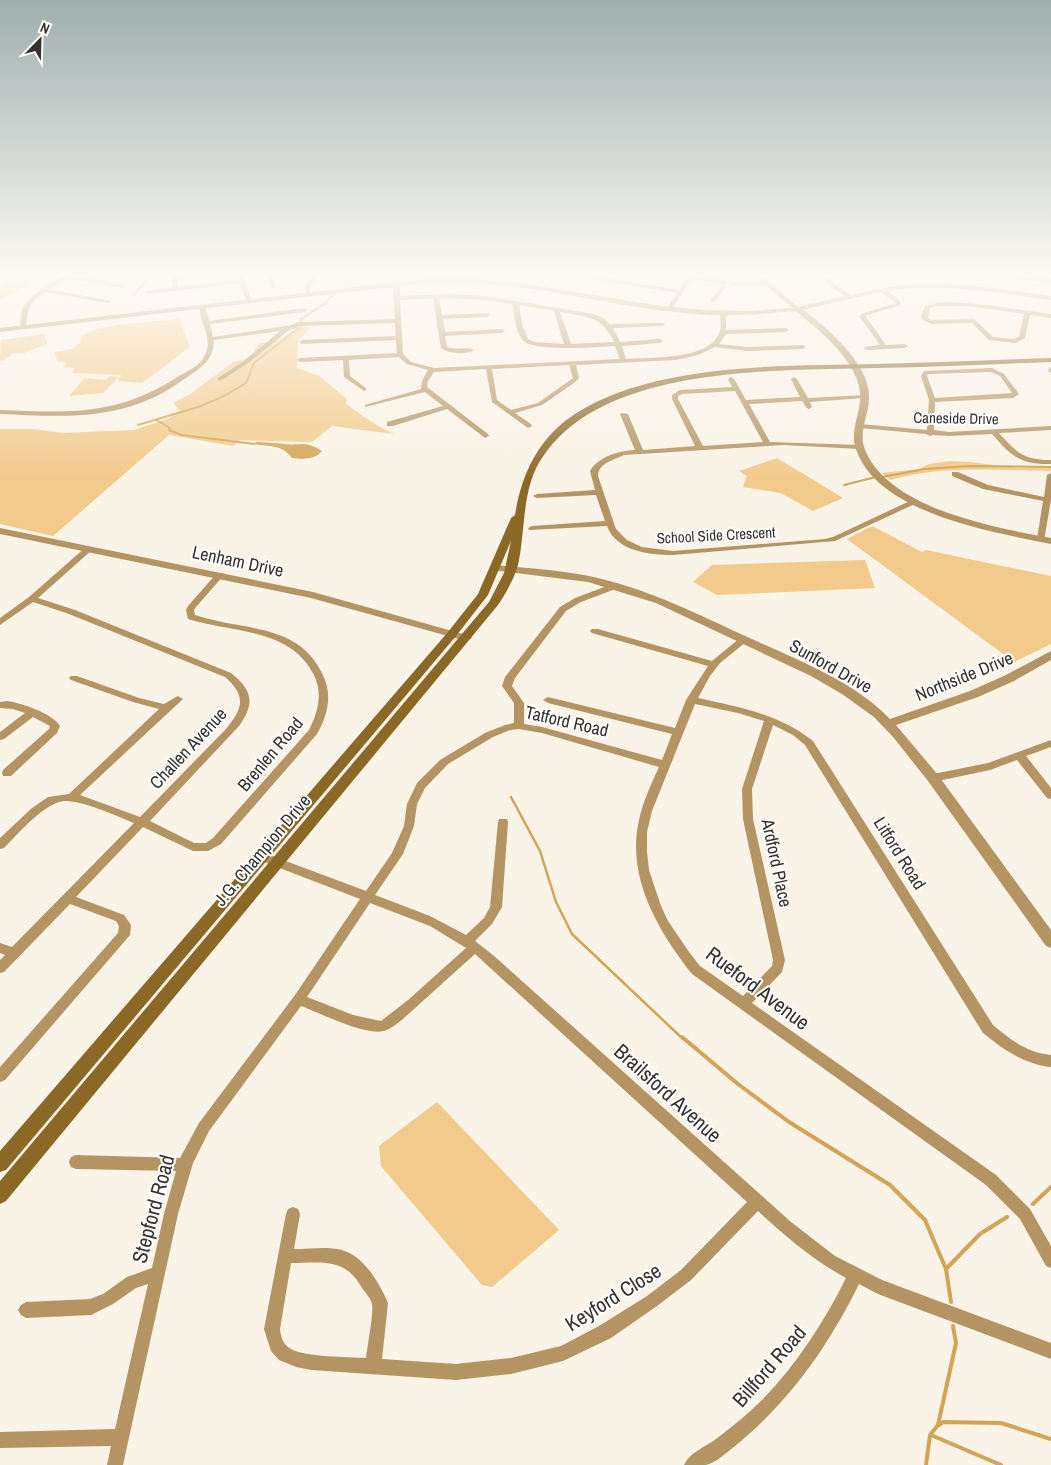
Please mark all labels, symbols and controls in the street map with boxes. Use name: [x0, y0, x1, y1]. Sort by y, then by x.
north arrow: [15, 15, 65, 65]
text: N: [38, 18, 52, 38]
street label: Caneside Drive: [913, 407, 999, 429]
street label: School Side Crescent: [656, 521, 777, 549]
street label: Lenham Drive: [190, 539, 286, 583]
street label: Sunford Drive: [785, 633, 877, 699]
street label: Northside Drive: [911, 645, 1017, 707]
street label: Tatford Road: [523, 699, 611, 743]
street label: Challen Avenue: [144, 702, 232, 794]
street label: Brenlen Road: [231, 711, 309, 797]
street label: J.G. Champion Drive: [208, 789, 316, 911]
street label: Litford Road: [868, 812, 932, 894]
street label: Ardford Place: [755, 816, 799, 909]
street label: Rueford Avenue: [700, 939, 816, 1037]
street label: Brailsford Avenue: [608, 1037, 728, 1149]
street label: Stepford Road: [125, 1152, 181, 1266]
street label: Keyford Close: [559, 1256, 667, 1338]
street label: Billford Road: [725, 1319, 813, 1413]

